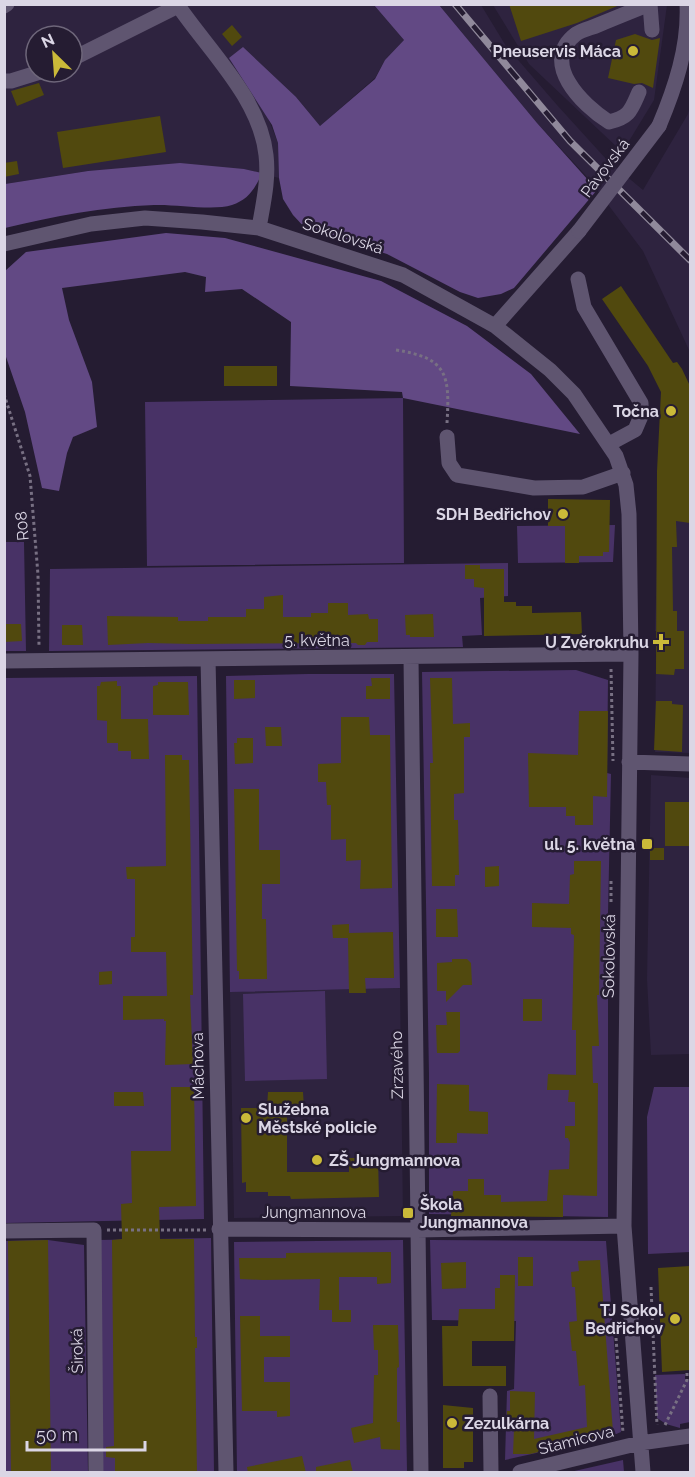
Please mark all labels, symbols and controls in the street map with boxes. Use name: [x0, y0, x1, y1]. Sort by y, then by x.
north arrow: [24, 24, 84, 84]
text: N: [38, 30, 57, 52]
place label: Pneuservis Máca: [492, 42, 621, 61]
marker: Pneuservis Máca: [626, 44, 640, 58]
street label: Pávovská: [577, 135, 633, 201]
street label: Sokolovská: [300, 214, 386, 258]
place label: Točna: [613, 402, 659, 421]
marker: Točna: [664, 404, 678, 418]
place label: SDH Bedřichov: [436, 505, 551, 524]
marker: SDH Bedřichov: [556, 507, 570, 521]
street label: R08: [11, 510, 33, 542]
street label: 5. května: [284, 631, 350, 650]
place label: U Zvěrokruhu: [545, 633, 649, 652]
marker: U Zvěrokruhu: [654, 635, 668, 649]
place label: ul. 5. května: [544, 835, 635, 854]
marker: ul. 5. května: [640, 837, 654, 851]
street label: Sokolovská: [599, 914, 619, 998]
street label: Zrzavého: [387, 1031, 407, 1099]
street label: Máchova: [188, 1032, 208, 1100]
place label: Služebna Městské policie: [258, 1100, 377, 1137]
marker: Služebna Městské policie: [239, 1111, 253, 1125]
place label: ZŠ Jungmannova: [329, 1150, 460, 1170]
marker: ZŠ Jungmannova: [310, 1153, 324, 1167]
place label: Škola Jungmannova: [420, 1194, 528, 1232]
street label: Jungmannova: [262, 1203, 366, 1222]
marker: Škola Jungmannova: [401, 1206, 415, 1220]
place label: TJ Sokol Bedřichov: [585, 1301, 664, 1338]
marker: TJ Sokol Bedřichov: [668, 1312, 682, 1326]
street label: Široká: [66, 1328, 87, 1374]
scale bar: [27, 1414, 146, 1452]
place label: Zezulkárna: [464, 1414, 549, 1433]
marker: Zezulkárna: [445, 1416, 459, 1430]
street label: Stamicova: [536, 1421, 616, 1459]
text: 50 m: [36, 1424, 78, 1445]

